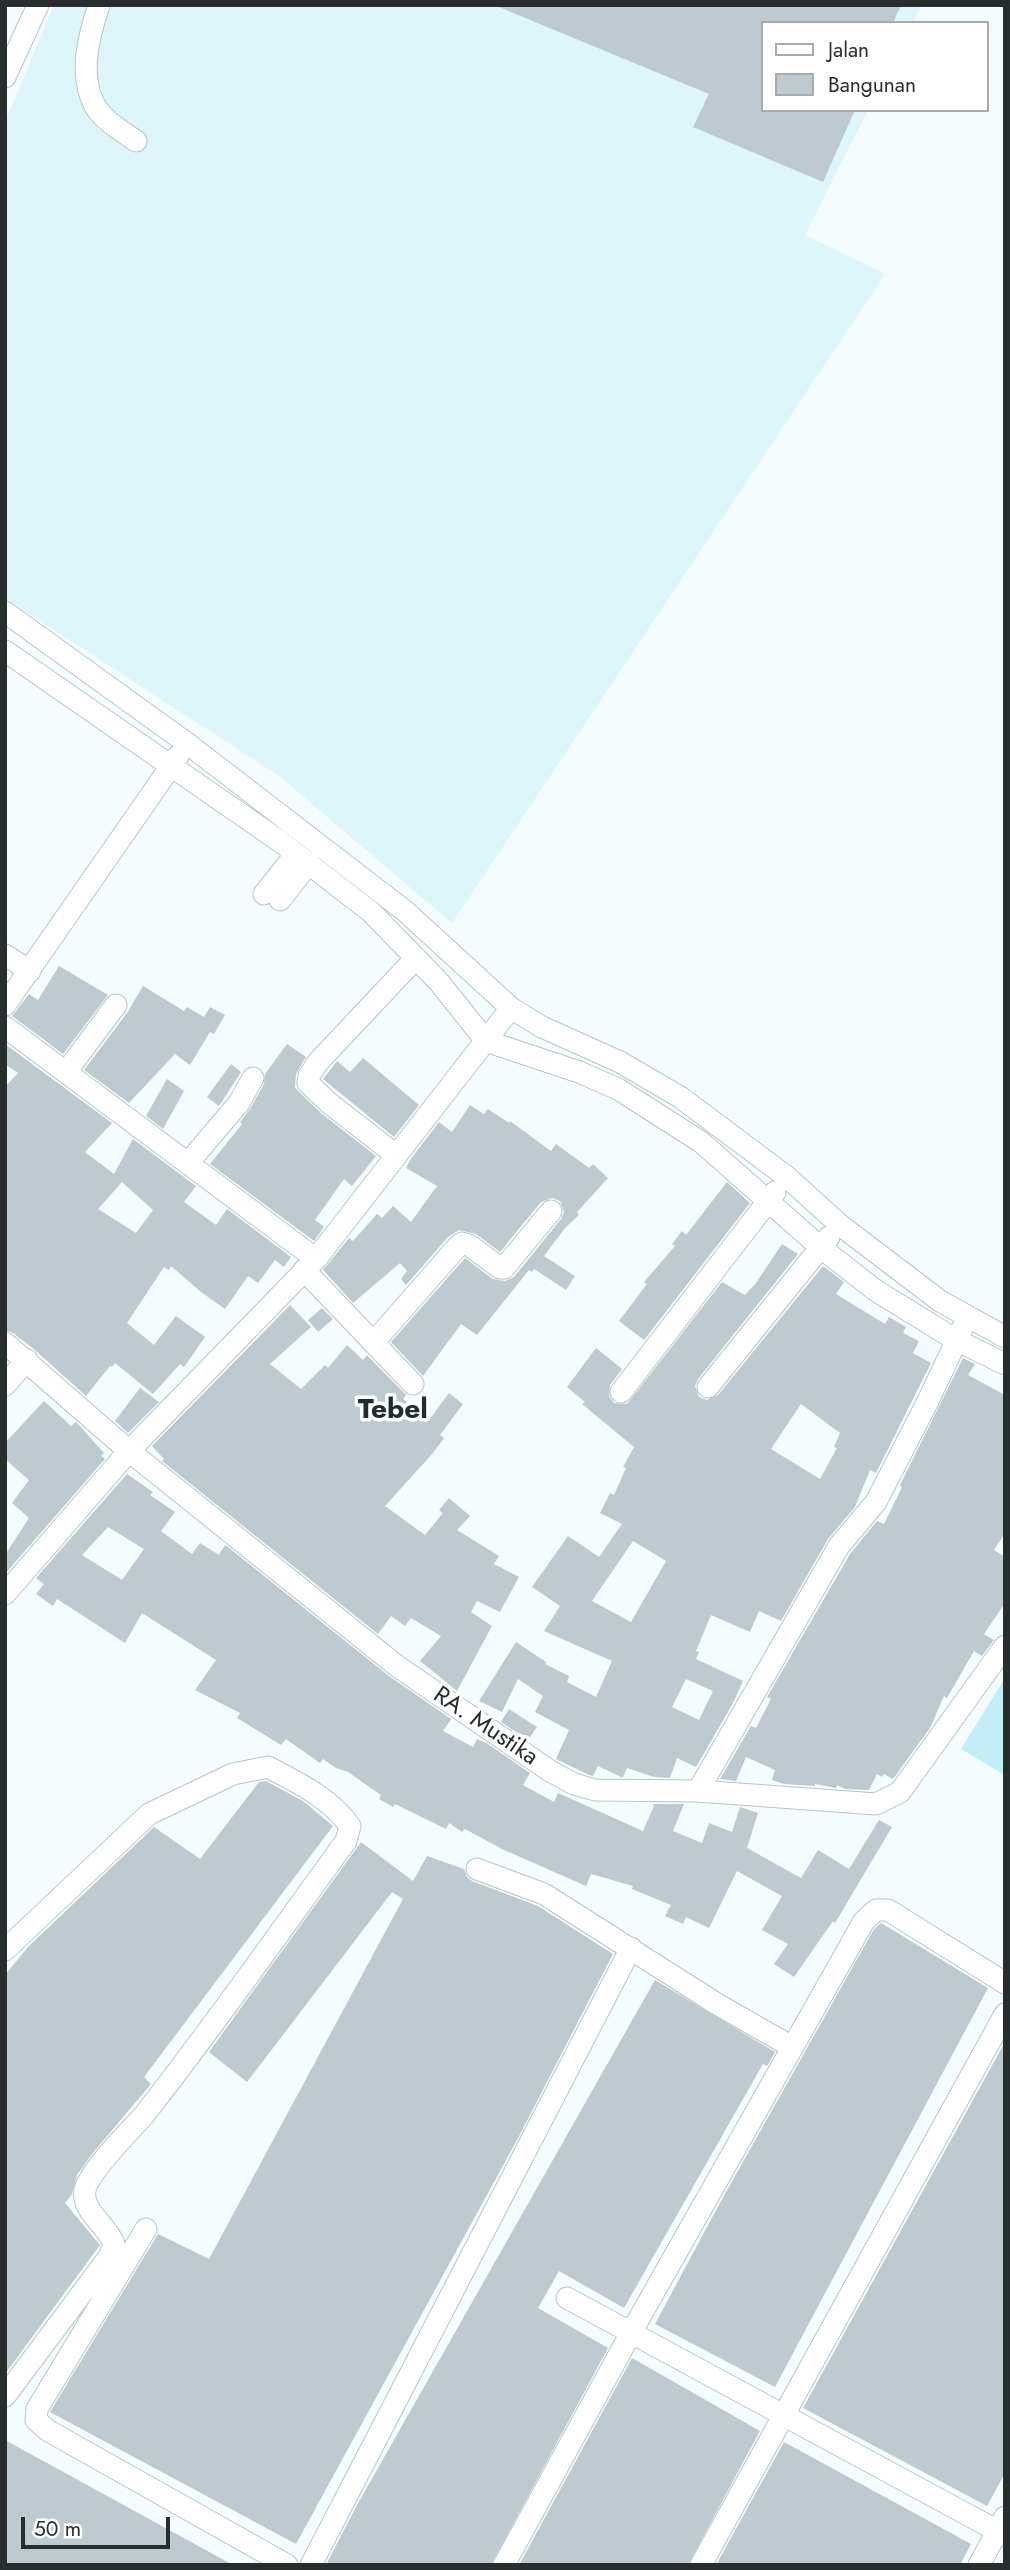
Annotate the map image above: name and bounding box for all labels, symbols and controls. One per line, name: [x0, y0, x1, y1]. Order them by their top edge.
legend: [762, 21, 989, 112]
text: Jalan: [828, 35, 869, 65]
text: Bangunan: [828, 70, 916, 100]
district label: Tebel: [358, 1394, 428, 1428]
street label: RA. Mustika: [427, 1681, 543, 1773]
scale bar: [24, 2504, 173, 2548]
text: 50 m: [34, 2514, 81, 2544]

